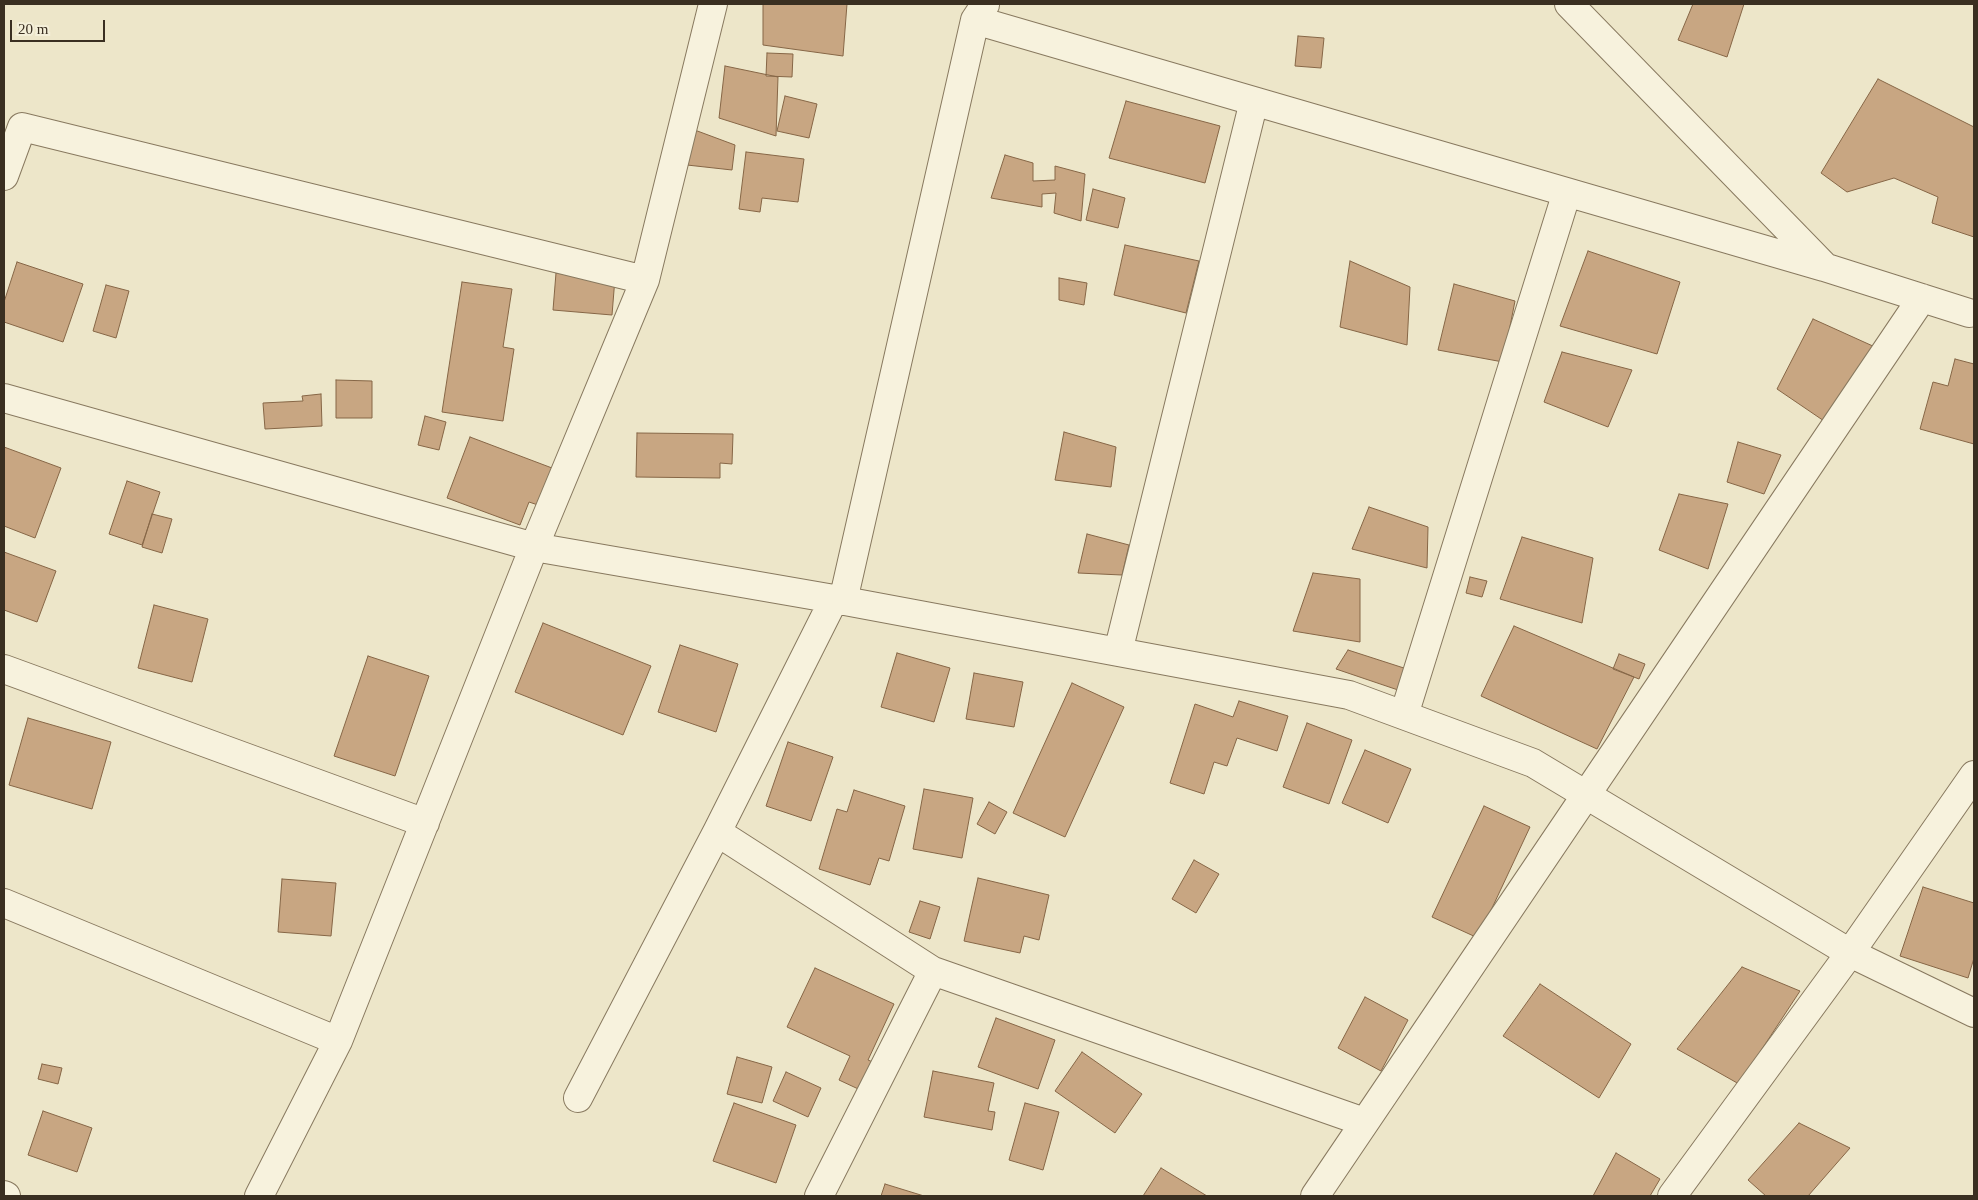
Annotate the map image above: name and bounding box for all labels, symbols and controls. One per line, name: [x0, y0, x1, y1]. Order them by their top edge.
scale bar: [12, 10, 108, 42]
text: 20 m: [18, 21, 48, 37]

